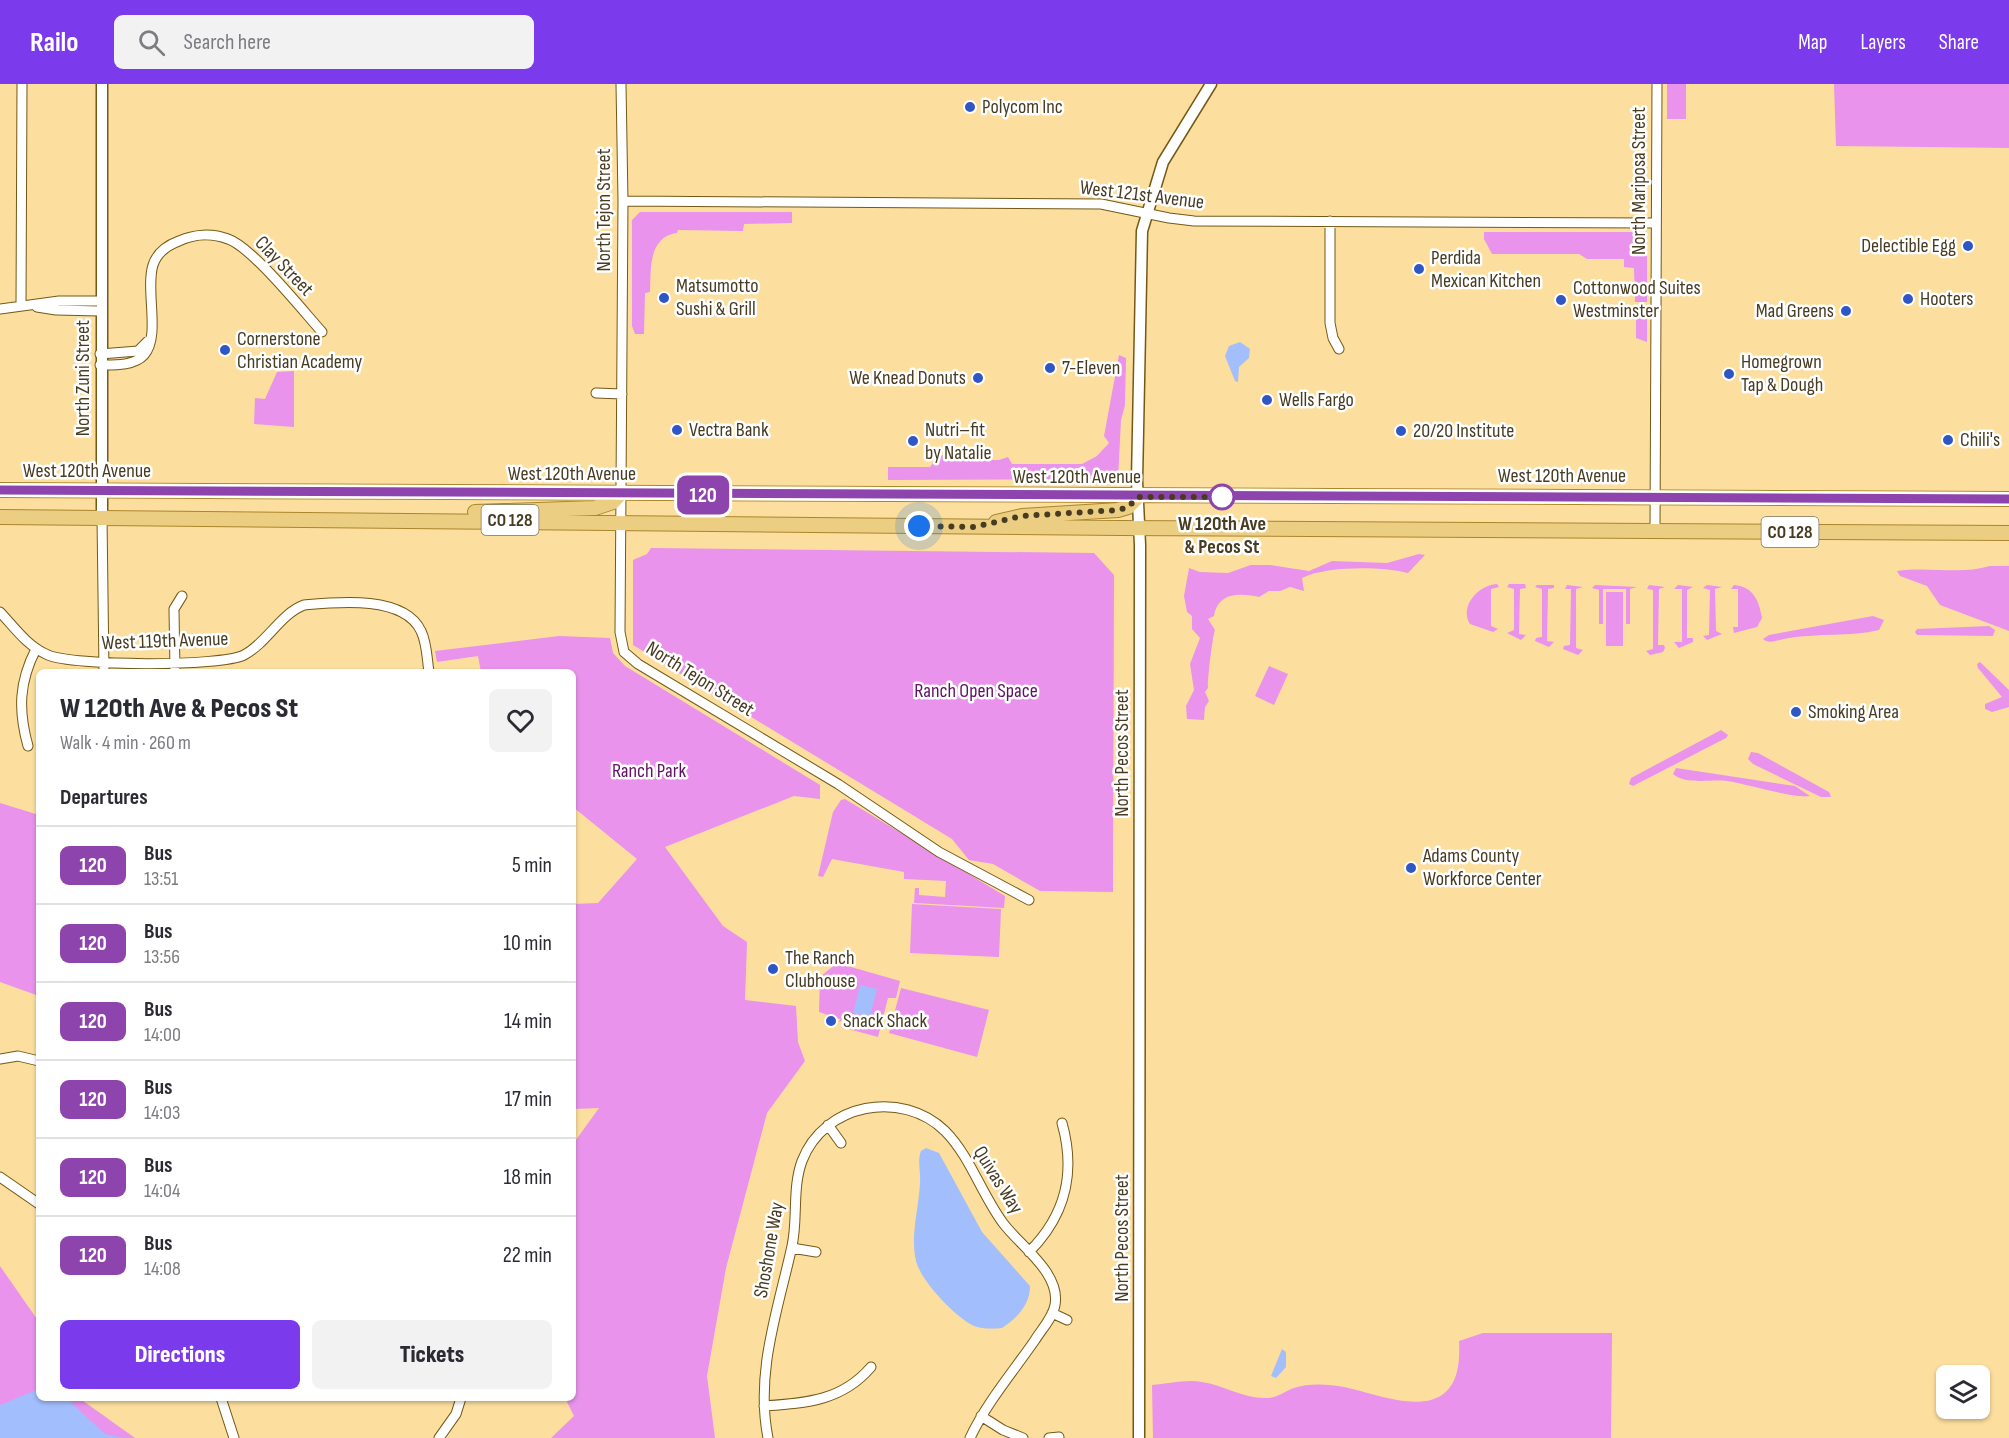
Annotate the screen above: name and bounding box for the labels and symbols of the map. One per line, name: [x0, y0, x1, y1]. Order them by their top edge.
place label: Polycom Inc: [982, 95, 1063, 119]
marker: Polycom Inc: [963, 100, 977, 114]
street label: North Mariposa Street: [1627, 107, 1651, 255]
street label: North Tejon Street: [592, 149, 616, 271]
street label: West 121st Avenue: [1078, 175, 1206, 215]
street label: Clay Street: [250, 231, 318, 301]
place label: Delectible Egg: [1861, 234, 1956, 258]
marker: Delectible Egg: [1961, 239, 1975, 253]
place label: Perdida Mexican Kitchen: [1431, 246, 1541, 293]
marker: Perdida Mexican Kitchen: [1412, 262, 1426, 276]
place label: Matsumotto Sushi & Grill: [676, 274, 759, 321]
place label: Cottonwood Suites Westminster: [1573, 276, 1701, 323]
place label: Hooters: [1920, 287, 1973, 311]
marker: Matsumotto Sushi & Grill: [657, 291, 671, 305]
marker: Hooters: [1901, 292, 1915, 306]
marker: Cottonwood Suites Westminster: [1554, 293, 1568, 307]
place label: Mad Greens: [1756, 299, 1834, 323]
marker: Mad Greens: [1839, 304, 1853, 318]
street label: North Zuni Street: [71, 320, 95, 436]
place label: Cornerstone Christian Academy: [237, 327, 363, 374]
marker: Cornerstone Christian Academy: [218, 343, 232, 357]
place label: Homegrown Tap & Dough: [1741, 350, 1823, 397]
place label: 7-Eleven: [1062, 356, 1120, 380]
marker: 7-Eleven: [1043, 361, 1057, 375]
place label: We Knead Donuts: [849, 366, 966, 390]
marker: Homegrown Tap & Dough: [1722, 367, 1736, 381]
marker: We Knead Donuts: [971, 371, 985, 385]
place label: Wells Fargo: [1279, 388, 1354, 412]
marker: Wells Fargo: [1260, 393, 1274, 407]
place label: Vectra Bank: [689, 418, 769, 442]
place label: Nutri–fit by Natalie: [925, 418, 992, 465]
place label: 20/20 Institute: [1413, 419, 1514, 443]
marker: Vectra Bank: [670, 423, 684, 437]
marker: 20/20 Institute: [1394, 424, 1408, 438]
place label: Chili's: [1960, 428, 2000, 452]
marker: Chili's: [1941, 433, 1955, 447]
marker: Nutri–fit by Natalie: [906, 434, 920, 448]
street label: West 120th Avenue: [23, 459, 151, 483]
street label: West 120th Avenue: [508, 462, 636, 486]
street label: West 120th Avenue: [1498, 464, 1626, 488]
street label: West 120th Avenue: [1013, 465, 1141, 489]
line badge: 120: [668, 476, 738, 514]
marker: W 120th Ave & Pecos St: [1209, 484, 1235, 510]
road number: CO 128: [482, 505, 538, 535]
your location: [904, 511, 934, 541]
place label: W 120th Ave & Pecos St: [1178, 512, 1266, 559]
road number: CO 128: [1762, 517, 1818, 547]
street label: West 119th Avenue: [101, 627, 229, 655]
street label: North Tejon Street: [641, 636, 759, 722]
park label: Ranch Open Space: [914, 679, 1038, 703]
street label: North Pecos Street: [1110, 689, 1134, 817]
place label: Smoking Area: [1808, 700, 1899, 724]
marker: Smoking Area: [1789, 705, 1803, 719]
park label: Ranch Park: [612, 759, 686, 783]
place label: Adams County Workforce Center: [1422, 844, 1542, 891]
marker: Adams County Workforce Center: [1404, 861, 1418, 875]
place label: The Ranch Clubhouse: [785, 946, 856, 993]
marker: The Ranch Clubhouse: [766, 962, 780, 976]
place label: Snack Shack: [843, 1009, 927, 1033]
marker: Snack Shack: [824, 1014, 838, 1028]
street label: Quivas Way: [968, 1142, 1028, 1218]
street label: North Pecos Street: [1110, 1174, 1134, 1302]
street label: Shoshone Way: [749, 1200, 789, 1300]

